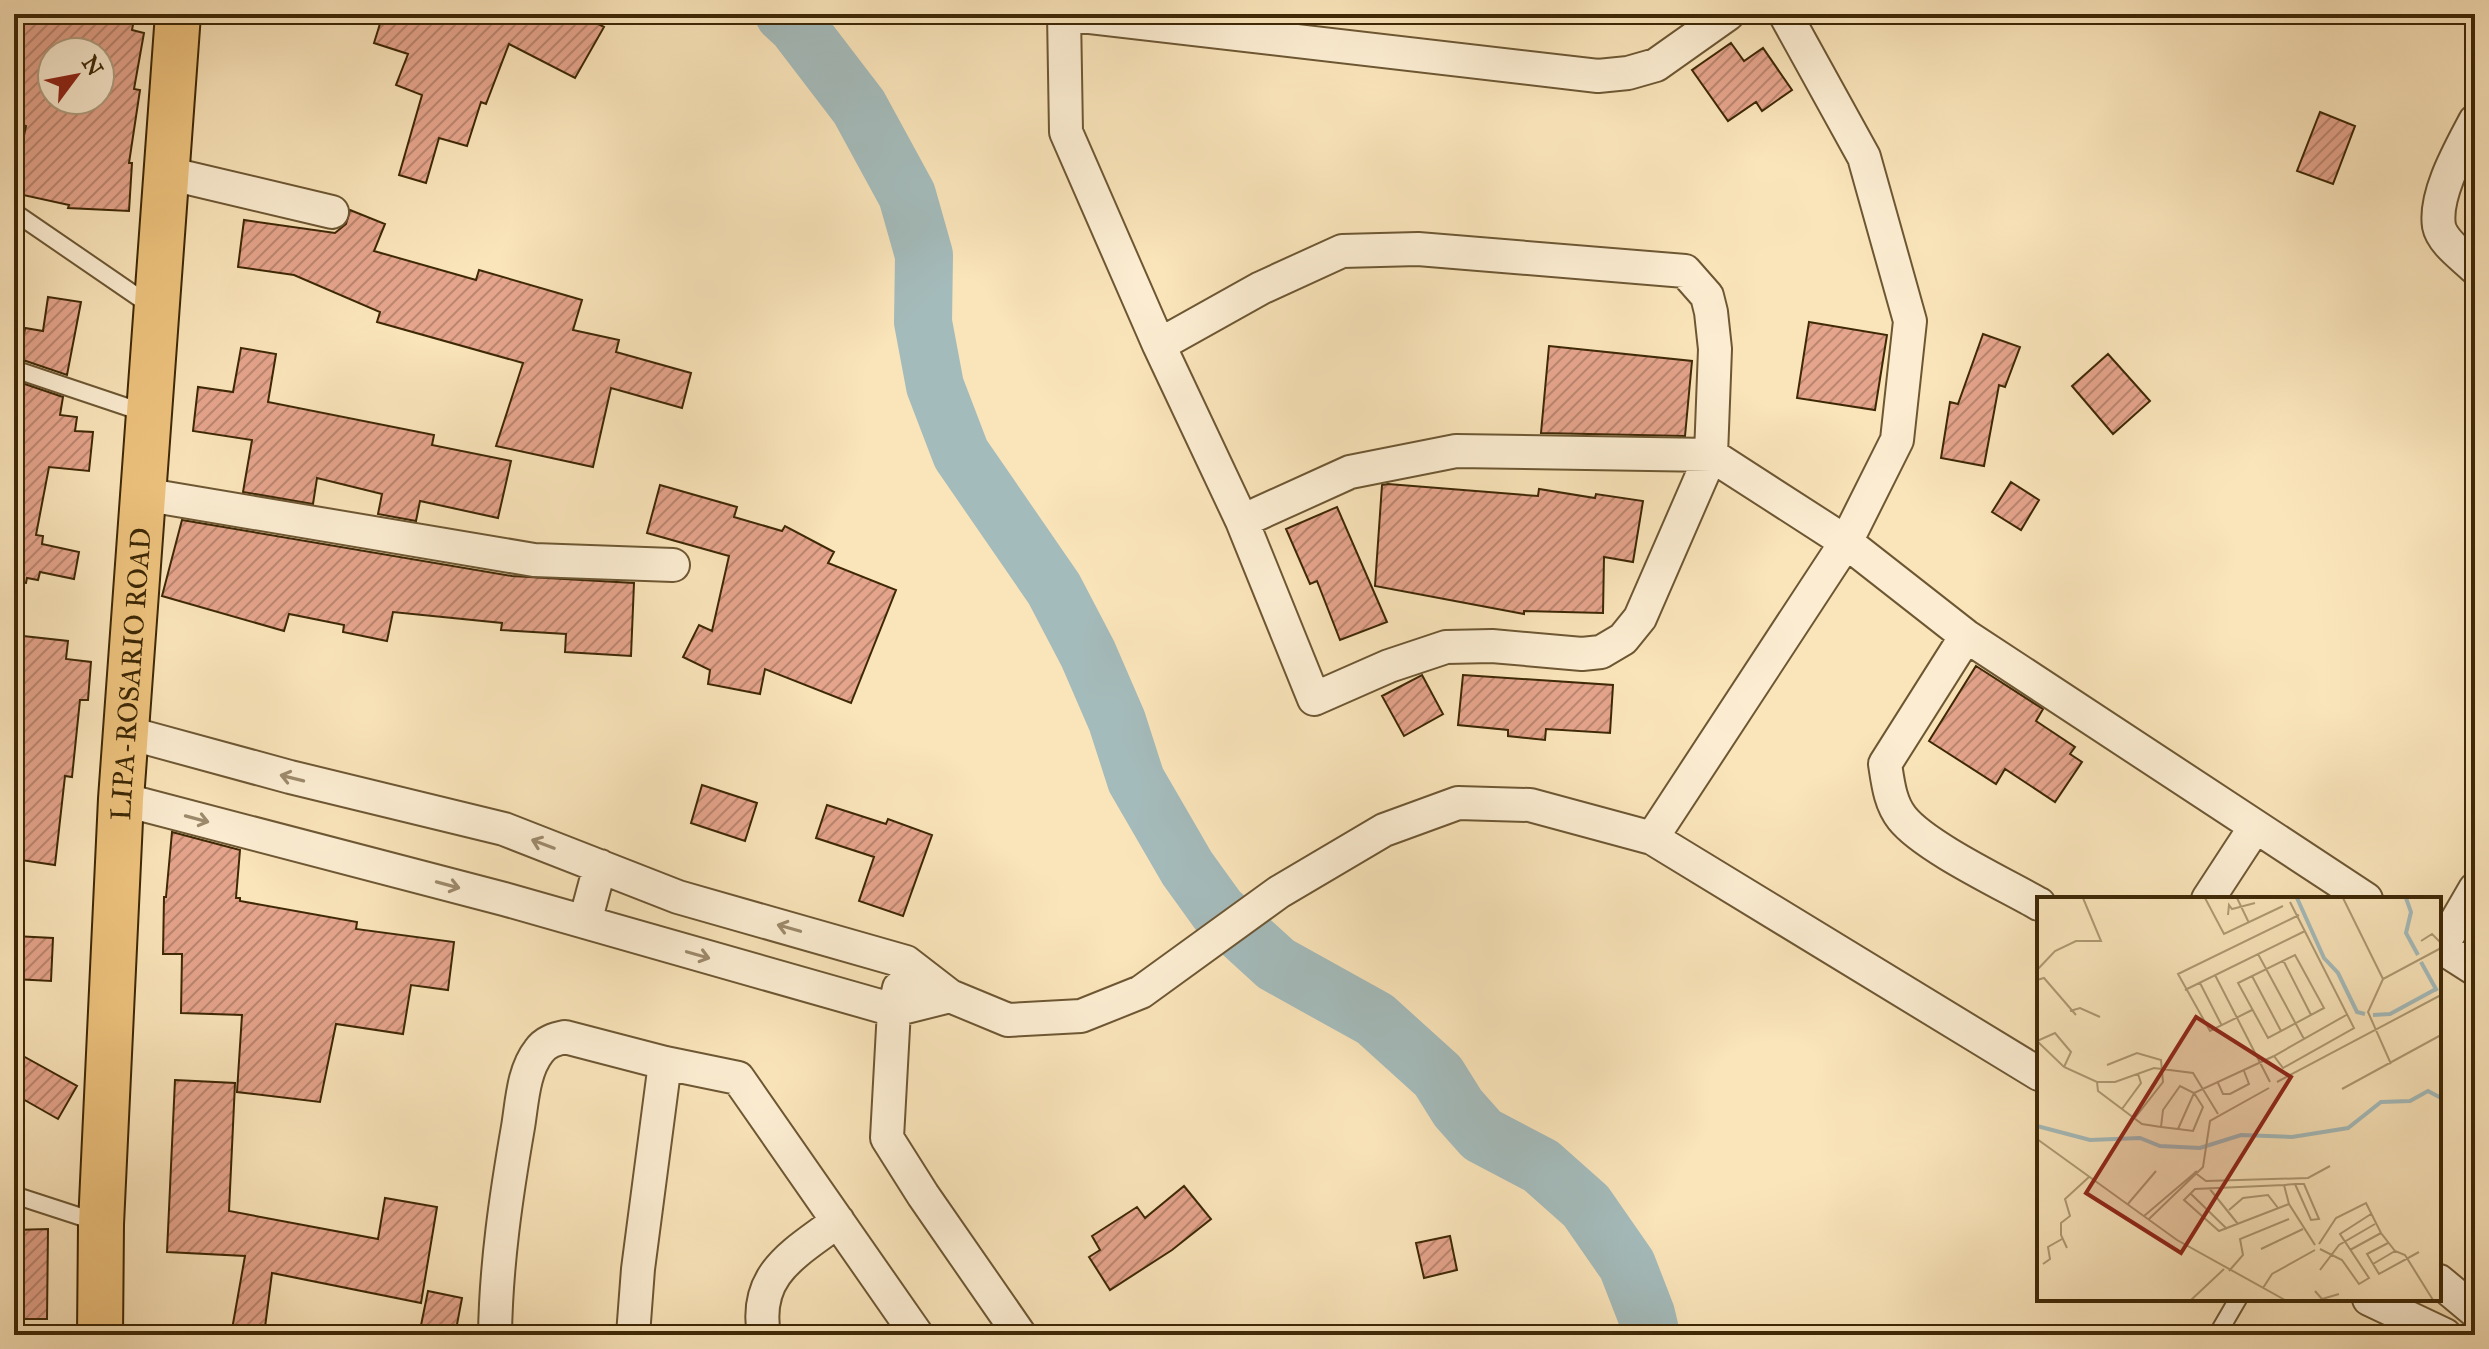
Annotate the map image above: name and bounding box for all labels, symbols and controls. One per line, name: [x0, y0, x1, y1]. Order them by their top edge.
north arrow: [36, 36, 116, 116]
text: N: [76, 51, 109, 81]
street label: LIPA-ROSARIO ROAD: [103, 526, 159, 821]
one-way arrow: [280, 769, 306, 784]
one-way arrow: [183, 812, 209, 827]
one-way arrow: [531, 836, 556, 850]
one-way arrow: [435, 878, 461, 893]
inset map: [2037, 897, 2441, 1301]
one-way arrow: [776, 920, 802, 935]
one-way arrow: [685, 948, 711, 963]

